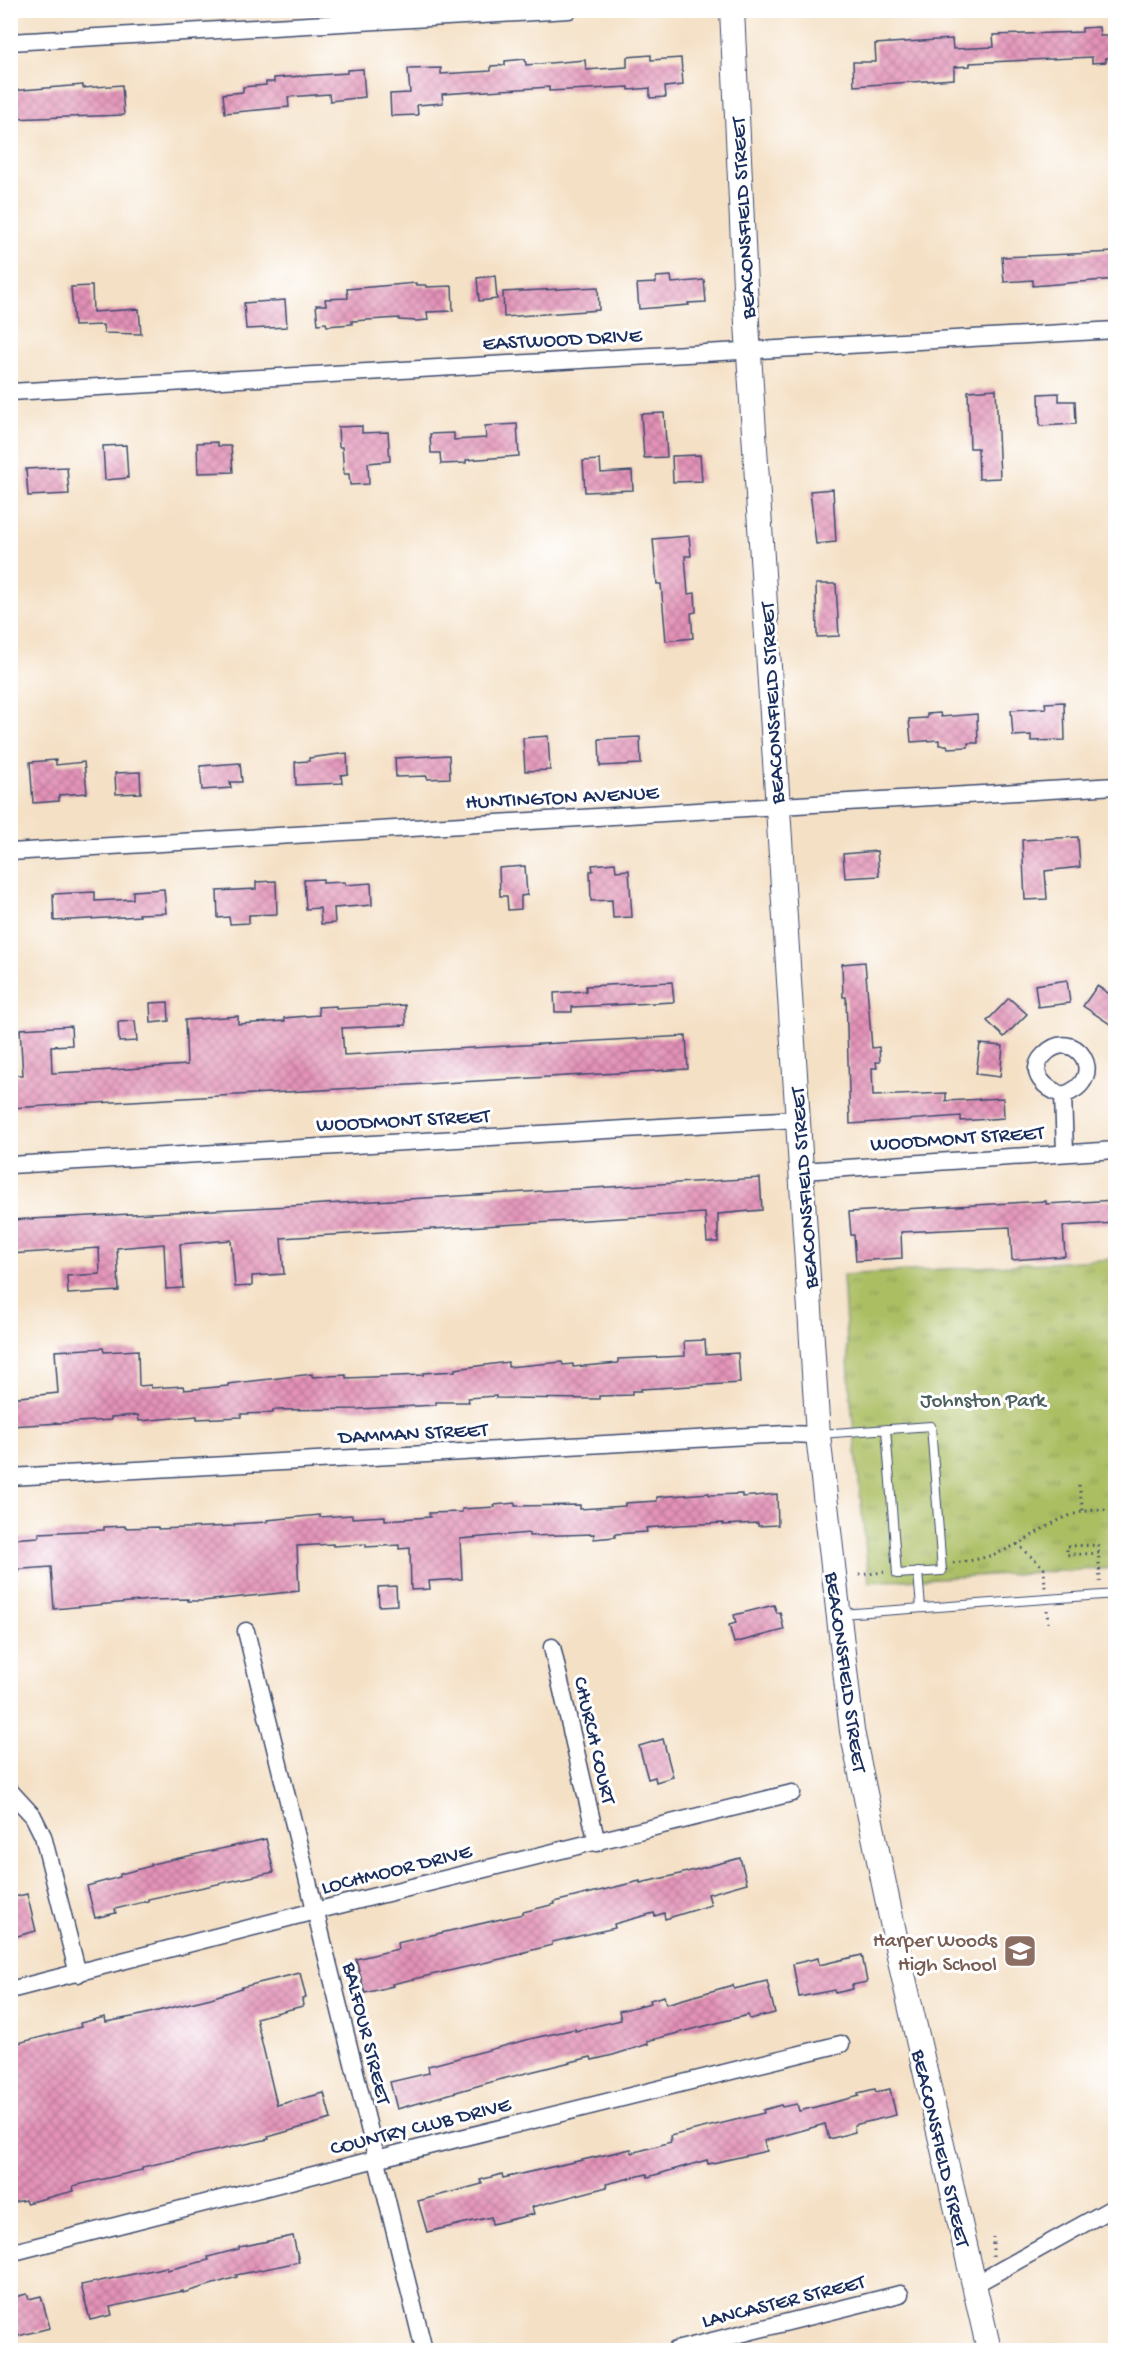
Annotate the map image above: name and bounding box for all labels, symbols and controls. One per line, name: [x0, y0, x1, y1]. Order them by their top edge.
street label: BEACONSFIELD STREET: [728, 115, 763, 320]
street label: EASTWOOD DRIVE: [482, 325, 643, 358]
street label: BEACONSFIELD STREET: [757, 600, 792, 805]
street label: HUNTINGTON AVENUE: [465, 782, 660, 817]
street label: BEACONSFIELD STREET: [787, 1085, 826, 1290]
street label: WOODMONT STREET: [316, 1105, 492, 1140]
street label: WOODMONT STREET: [870, 1122, 1046, 1159]
park label: Johnston Park: [920, 1390, 1048, 1415]
street label: DAMMAN STREET: [336, 1419, 489, 1452]
street label: BEACONSFIELD STREET: [817, 1570, 870, 1775]
street label: CHURCH COURT: [566, 1675, 620, 1808]
street label: LOCHMOOR DRIVE: [319, 1840, 475, 1902]
place label: Harper Woods High School: [873, 1930, 998, 1979]
school or university icon: Harper Woods High School: [1002, 1933, 1038, 1969]
street label: BALFOUR STREET: [335, 1959, 395, 2108]
street label: BEACONSFIELD STREET: [903, 2047, 974, 2251]
street label: COUNTRY CLUB DRIVE: [328, 2094, 515, 2163]
street label: LANCASTER STREET: [700, 2271, 869, 2336]

